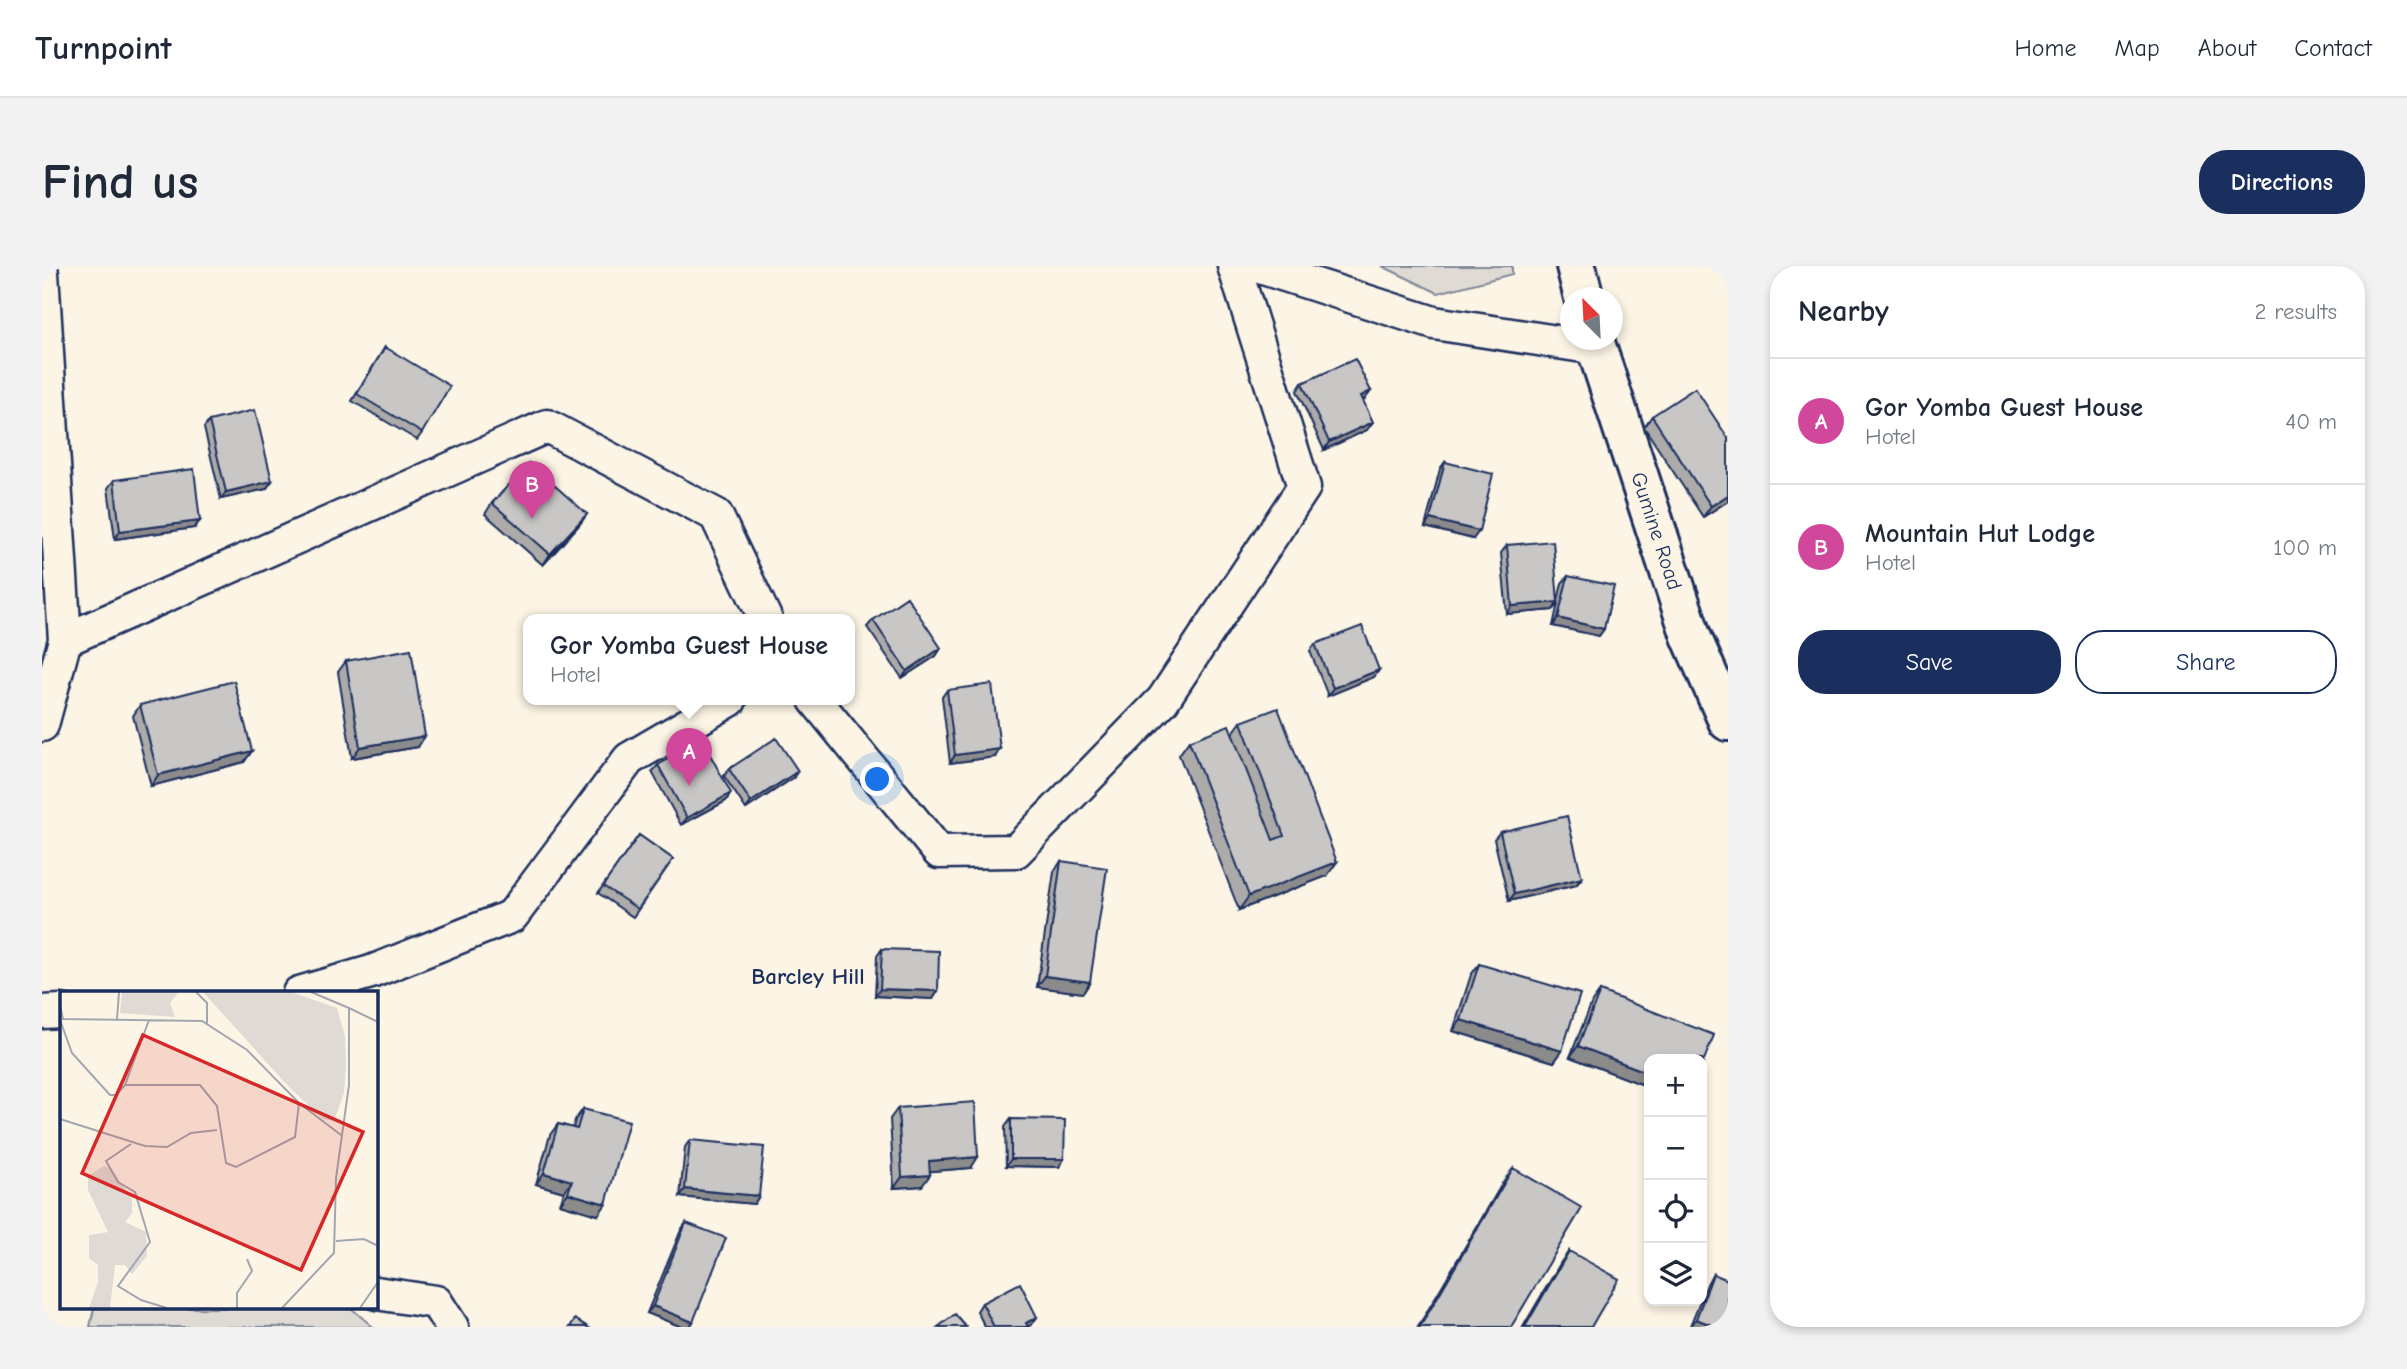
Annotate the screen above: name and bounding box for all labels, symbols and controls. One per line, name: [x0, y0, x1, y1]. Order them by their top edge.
text: Turnpoint: [35, 29, 172, 67]
text: Home: [2015, 34, 2076, 62]
text: Map: [2114, 34, 2160, 62]
text: About: [2198, 34, 2256, 62]
text: Contact: [2294, 34, 2372, 62]
button: Directions: [2199, 150, 2365, 214]
text: Find us: [42, 154, 198, 210]
north arrow: [1560, 287, 1623, 350]
text: Nearby: [1798, 294, 1889, 329]
text: 2 results: [2255, 298, 2337, 325]
text: Gor Yomba Guest House: [1865, 393, 2143, 423]
text: A: [1815, 408, 1827, 435]
text: 40 m: [2285, 408, 2337, 435]
text: Hotel: [1865, 423, 1916, 450]
pin: B: [509, 461, 555, 519]
street label: Gumine Road: [1626, 469, 1687, 593]
text: Mountain Hut Lodge: [1865, 519, 2095, 549]
text: B: [1814, 534, 1828, 561]
text: 100 m: [2273, 534, 2337, 561]
text: Hotel: [1865, 549, 1916, 576]
popup: [523, 614, 855, 705]
button: Save: [1798, 630, 2061, 694]
button: Share: [2075, 630, 2337, 694]
text: Gor Yomba Guest House: [550, 631, 828, 661]
text: Hotel: [550, 661, 601, 688]
pin: A: [666, 728, 712, 786]
your location: [860, 762, 894, 796]
district label: Barcley Hill: [751, 963, 865, 990]
inset map: [60, 991, 378, 1310]
map controls: [1644, 1054, 1707, 1306]
button: +: [1644, 1054, 1707, 1117]
button: −: [1644, 1117, 1707, 1180]
button: locate: [1644, 1180, 1707, 1243]
button: layers: [1644, 1243, 1707, 1306]

